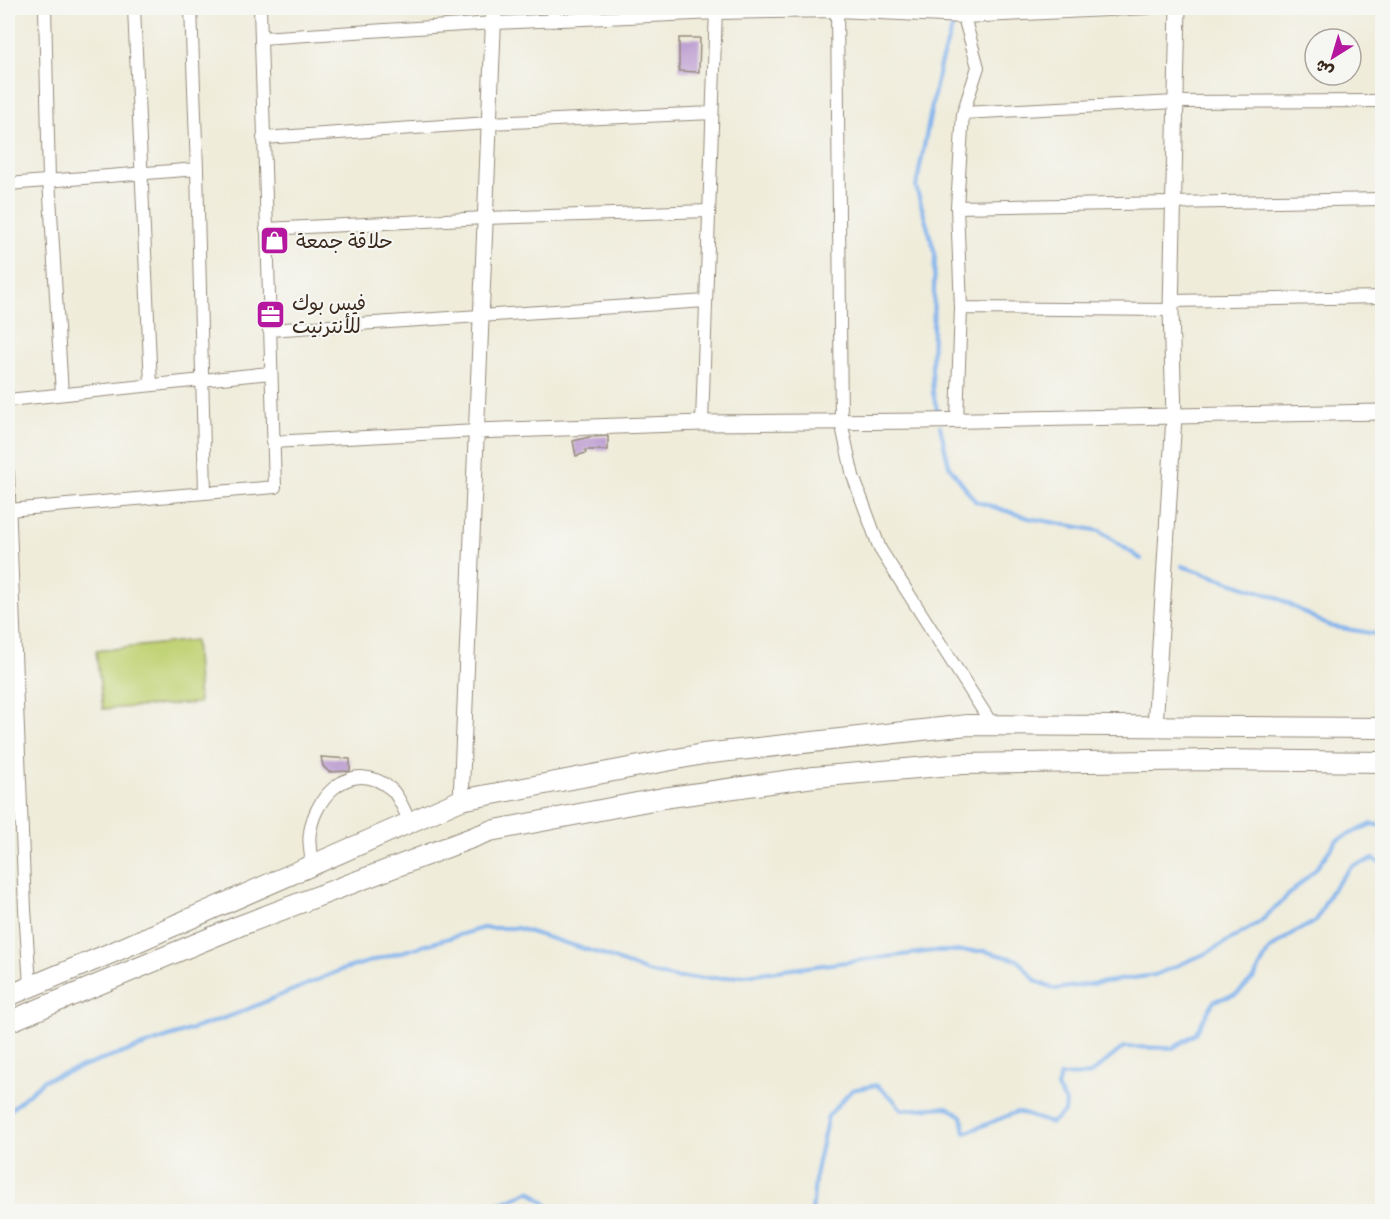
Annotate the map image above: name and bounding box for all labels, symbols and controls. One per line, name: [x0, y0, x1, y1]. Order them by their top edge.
north arrow: [1303, 27, 1363, 87]
text: ش: [1310, 55, 1338, 83]
shop icon: حلاقة جمعة: [259, 224, 291, 256]
place label: حلاقة جمعة: [296, 227, 393, 254]
place label: فيس بوك للأنترنيت: [292, 289, 366, 339]
office icon: فيس بوك للأنترنيت: [255, 298, 287, 330]

